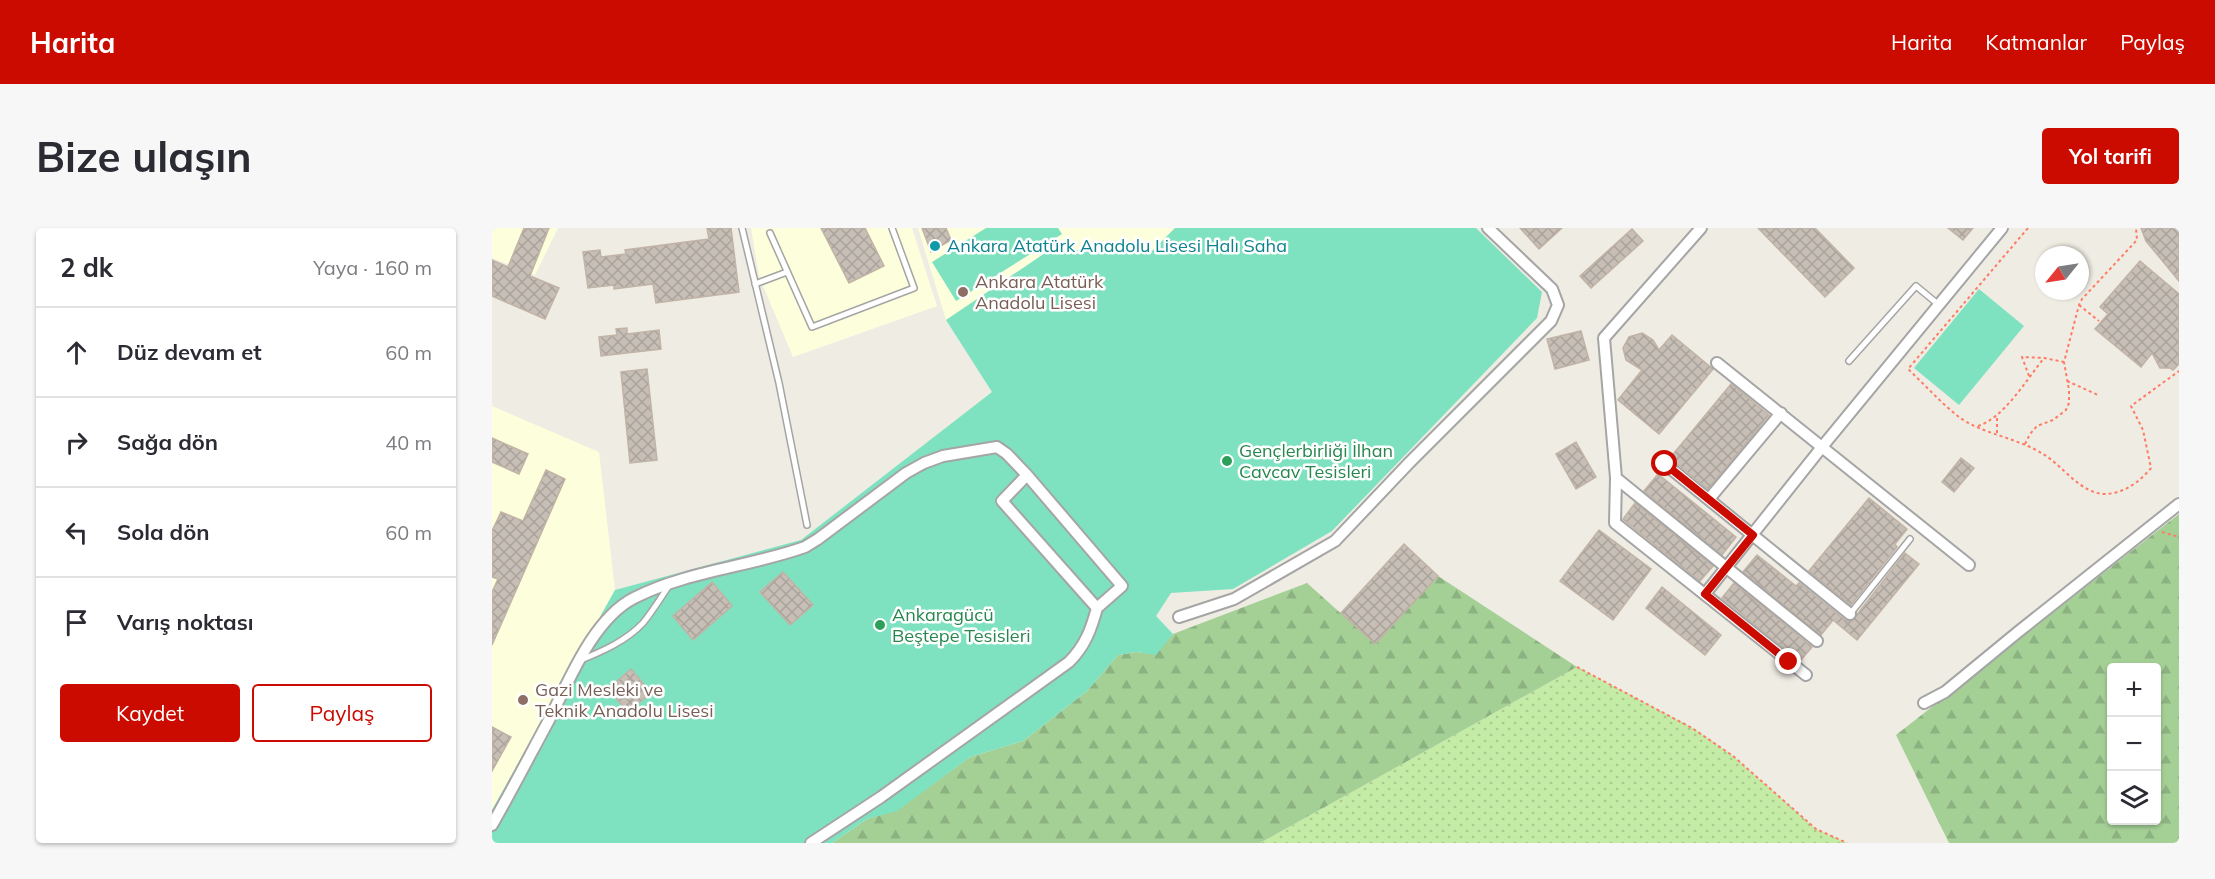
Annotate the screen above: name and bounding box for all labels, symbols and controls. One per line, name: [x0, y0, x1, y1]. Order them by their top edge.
text: Harita: [30, 25, 115, 60]
text: Harita: [1891, 29, 1952, 55]
text: Katmanlar: [1985, 29, 2087, 55]
text: Paylaş: [2120, 29, 2185, 55]
button: Yol tarifi: [2042, 128, 2179, 184]
text: Bize ulaşın: [36, 130, 252, 183]
place label: Ankara Atatürk Anadolu Lisesi Halı Saha: [947, 234, 1287, 257]
marker: Ankara Atatürk Anadolu Lisesi Halı Saha: [928, 239, 942, 253]
north arrow: [2035, 246, 2089, 300]
text: 2 dk: [60, 251, 113, 284]
text: Yaya · 160 m: [313, 255, 432, 280]
place label: Ankara Atatürk Anadolu Lisesi: [975, 270, 1104, 314]
marker: Ankara Atatürk Anadolu Lisesi: [956, 285, 970, 299]
icon: ahead: [60, 336, 93, 369]
text: Düz devam et: [117, 338, 262, 366]
text: 60 m: [385, 340, 432, 365]
icon: right: [60, 426, 93, 459]
text: Sağa dön: [117, 428, 218, 456]
text: 40 m: [385, 430, 432, 455]
place label: Gençlerbirliği İlhan Cavcav Tesisleri: [1239, 439, 1393, 483]
route start: [1651, 450, 1677, 476]
marker: Gençlerbirliği İlhan Cavcav Tesisleri: [1220, 454, 1234, 468]
icon: left: [60, 516, 93, 549]
text: Sola dön: [117, 518, 210, 546]
text: 60 m: [385, 520, 432, 545]
place label: Ankaragücü Beştepe Tesisleri: [892, 603, 1030, 647]
icon: arrive: [60, 606, 93, 639]
text: Varış noktası: [117, 608, 253, 636]
marker: Ankaragücü Beştepe Tesisleri: [873, 618, 887, 632]
route end: [1775, 648, 1801, 674]
map controls: [2107, 663, 2161, 825]
button: +: [2107, 663, 2161, 717]
place label: Gazi Mesleki ve Teknik Anadolu Lisesi: [535, 678, 714, 722]
button: Kaydet: [60, 684, 240, 742]
button: Paylaş: [252, 684, 432, 742]
marker: Gazi Mesleki ve Teknik Anadolu Lisesi: [516, 693, 530, 707]
button: −: [2107, 717, 2161, 771]
button: layers: [2107, 771, 2161, 825]

